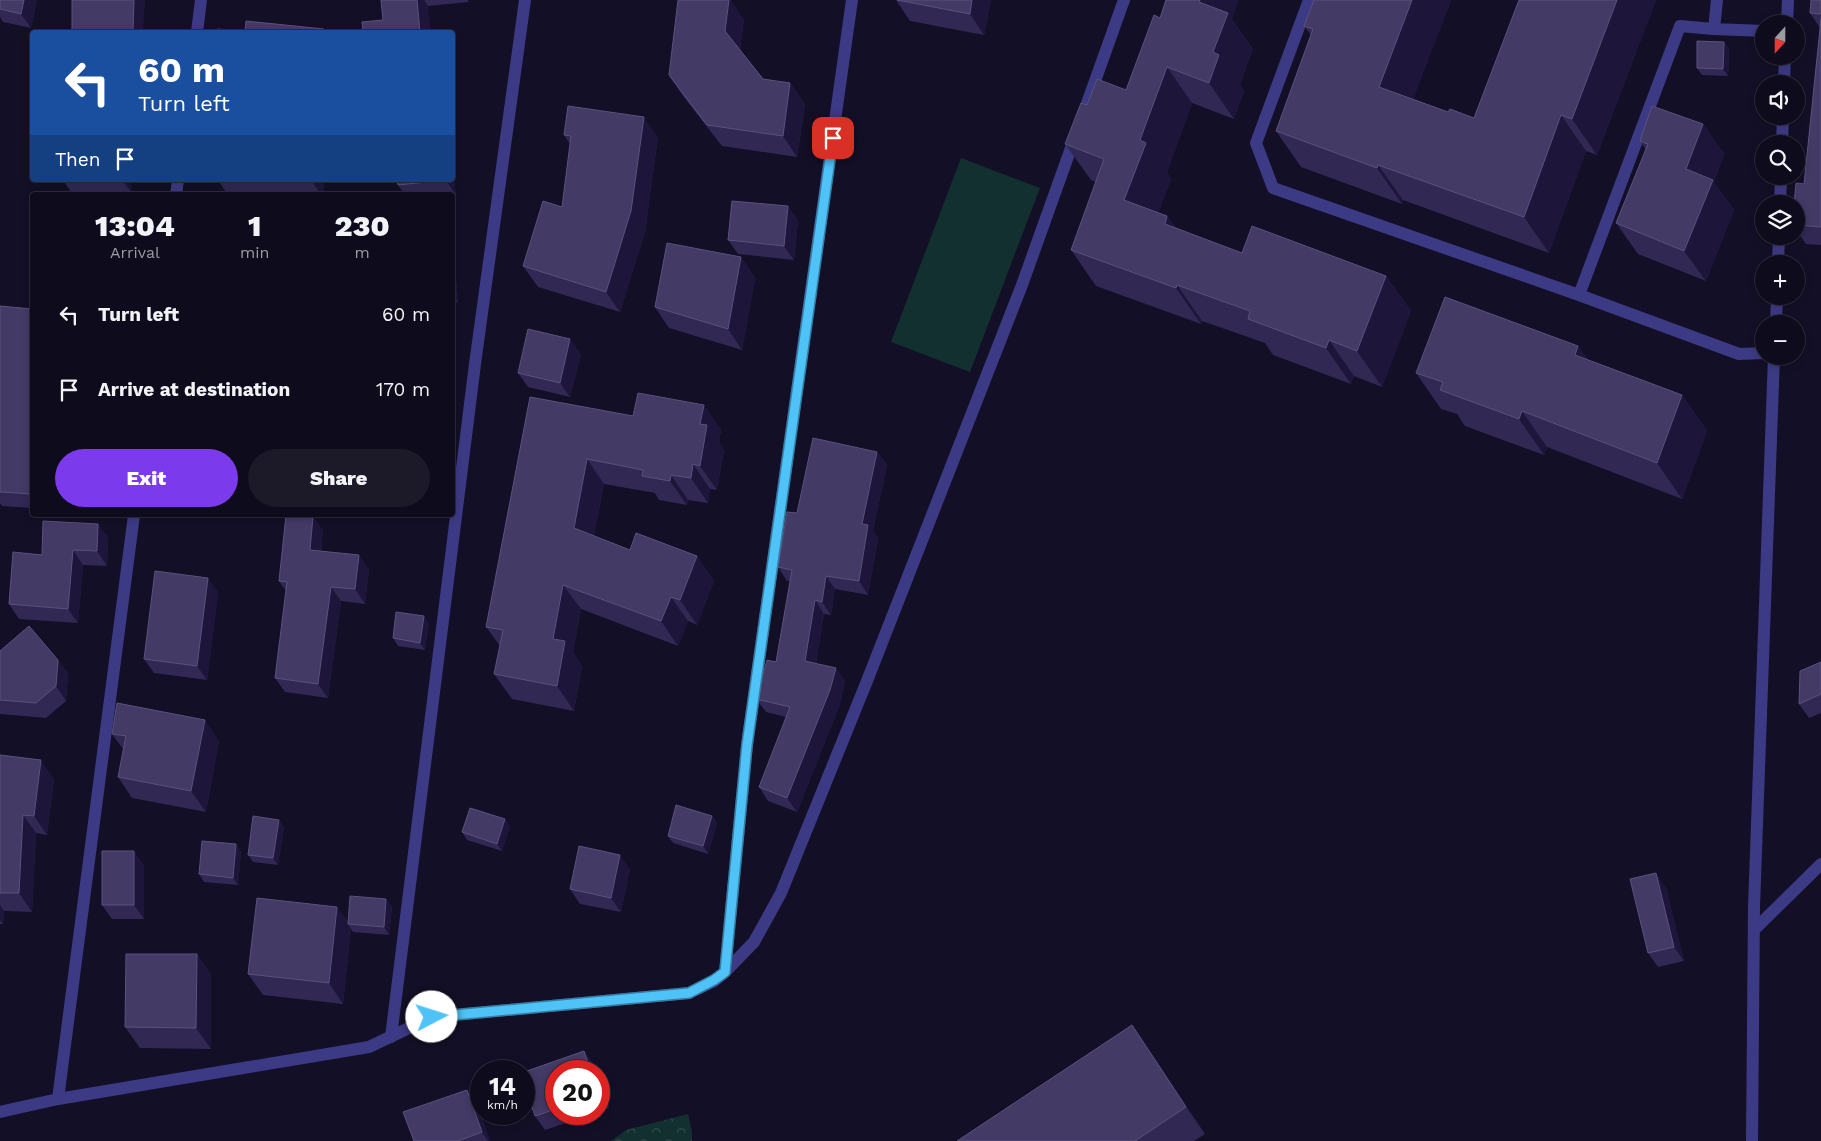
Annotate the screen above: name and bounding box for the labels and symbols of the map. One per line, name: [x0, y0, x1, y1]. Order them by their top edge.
north arrow: [1755, 15, 1805, 65]
pin: [812, 117, 854, 159]
position arrow: [405, 990, 457, 1042]
speed limit sign: 20: [545, 1060, 610, 1125]

